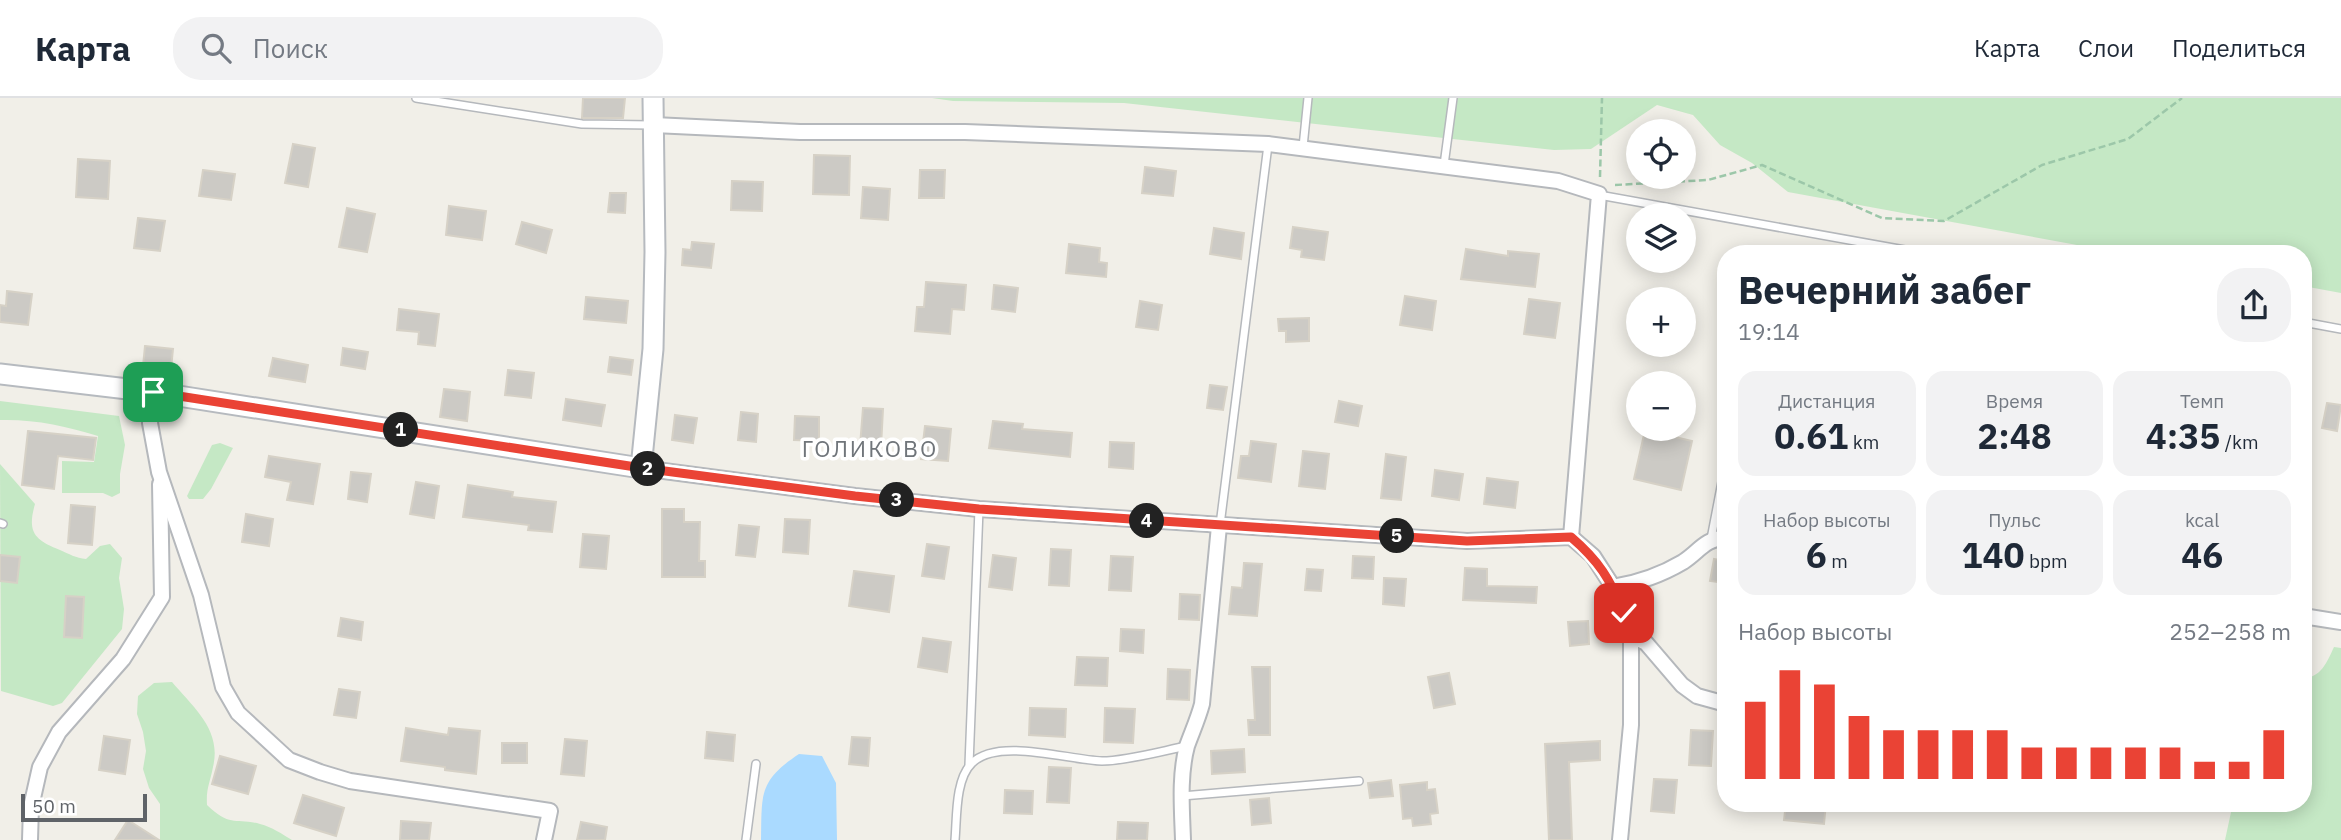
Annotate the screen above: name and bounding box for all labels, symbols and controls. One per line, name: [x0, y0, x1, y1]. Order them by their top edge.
search box: [173, 17, 663, 80]
text: Карта: [35, 27, 131, 70]
icon: search: [197, 29, 235, 67]
text: Поиск: [253, 31, 328, 65]
text: Карта: [1974, 32, 2040, 64]
text: Слои: [2078, 32, 2134, 64]
text: Поделиться: [2172, 32, 2306, 64]
map controls: [1626, 119, 1696, 441]
button: locate: [1626, 119, 1696, 189]
button: layers: [1626, 203, 1696, 273]
text: Вечерний забег: [1738, 265, 2031, 314]
button: share: [2217, 268, 2291, 342]
button: +: [1626, 287, 1696, 357]
text: 19:14: [1738, 316, 1800, 346]
pin: [123, 362, 183, 422]
button: −: [1626, 371, 1696, 441]
icon: arrive: [134, 373, 172, 411]
text: Дистанция: [1778, 389, 1876, 413]
text: Время: [1986, 389, 2043, 413]
text: Темп: [2180, 389, 2224, 413]
pin: 1: [384, 412, 418, 448]
text: 0.61: [1774, 413, 1848, 459]
text: 2:48: [1977, 413, 2052, 459]
text: 4:35: [2146, 413, 2220, 459]
text: 1: [395, 417, 406, 441]
text: km: [1848, 430, 1879, 454]
text: /km: [2220, 430, 2259, 454]
district label: ГОЛИКОВО: [802, 433, 938, 463]
pin: 2: [630, 452, 666, 486]
text: 2: [642, 456, 653, 480]
pin: 3: [880, 482, 914, 518]
text: 3: [891, 487, 902, 511]
pin: 4: [1130, 504, 1164, 538]
text: 4: [1141, 508, 1152, 532]
text: Набор высоты: [1763, 508, 1891, 532]
text: Пульс: [1988, 508, 2041, 532]
text: kcal: [2185, 508, 2219, 532]
pin: 5: [1380, 518, 1414, 554]
text: 5: [1391, 523, 1402, 547]
text: 6: [1806, 532, 1827, 578]
text: 140: [1961, 532, 2024, 578]
text: 46: [2181, 532, 2223, 578]
text: m: [1827, 549, 1848, 573]
text: bpm: [2024, 549, 2068, 573]
pin: [1594, 583, 1654, 643]
icon: check: [1605, 594, 1643, 632]
text: Набор высоты: [1738, 616, 1892, 646]
text: 252–258 m: [2169, 616, 2291, 646]
scale bar: [21, 791, 147, 823]
text: 50 m: [32, 794, 76, 818]

